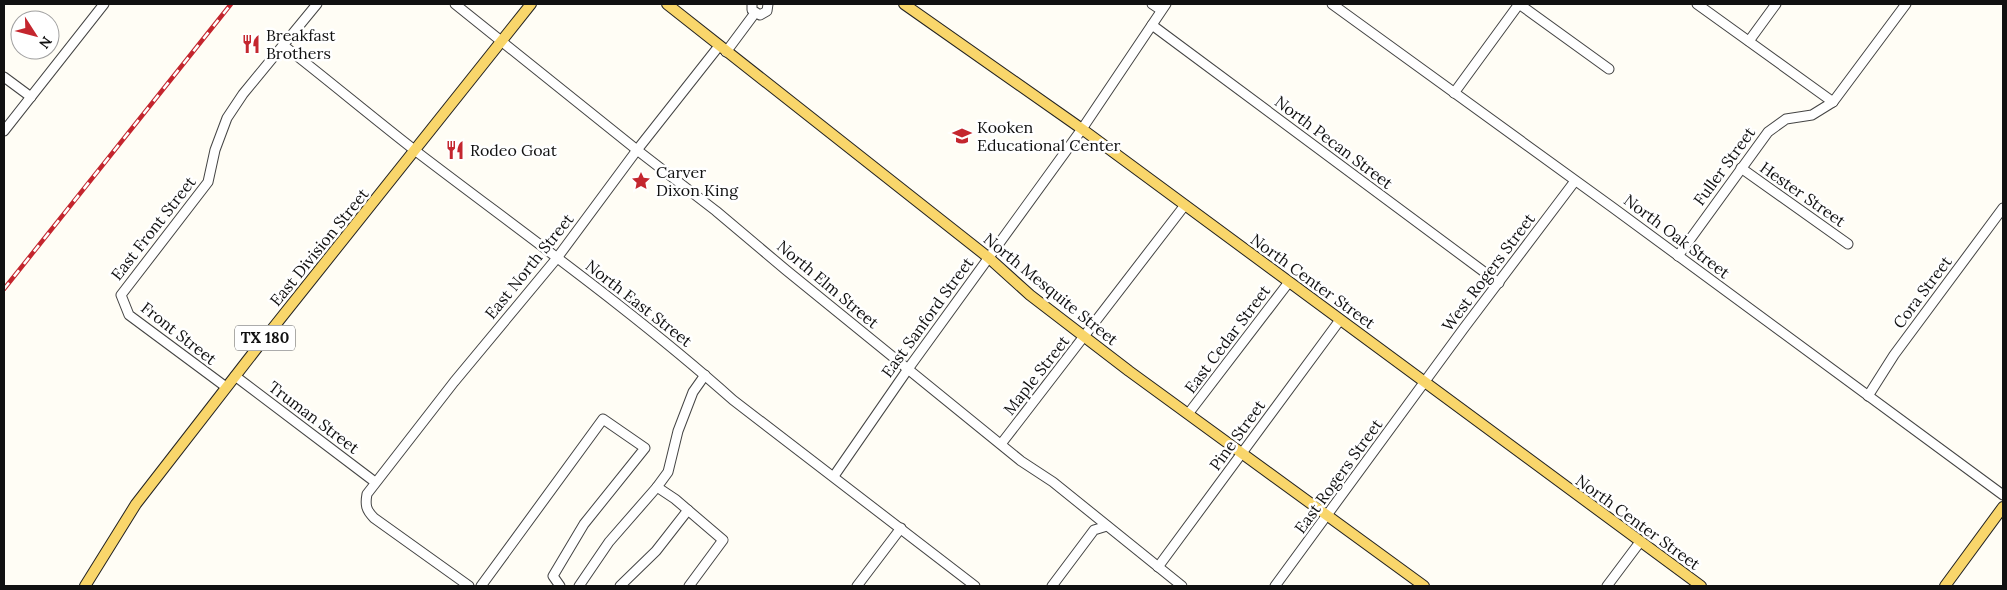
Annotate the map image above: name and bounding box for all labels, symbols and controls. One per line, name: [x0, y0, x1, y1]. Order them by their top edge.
north arrow: [10, 10, 60, 60]
place label: Breakfast Brothers: [266, 25, 336, 63]
text: N: [35, 33, 56, 52]
restaurant icon: Breakfast Brothers: [240, 33, 262, 55]
street label: North Pecan Street: [1271, 91, 1398, 193]
place label: Kooken Educational Center: [977, 117, 1121, 155]
street label: Fuller Street: [1689, 122, 1760, 209]
school or university icon: Kooken Educational Center: [951, 125, 973, 147]
restaurant icon: Rodeo Goat: [444, 139, 466, 161]
place label: Rodeo Goat: [470, 140, 558, 160]
street label: Hester Street: [1756, 157, 1850, 231]
place label: Carver Dixon King: [656, 162, 739, 200]
place icon: Carver Dixon King: [630, 170, 652, 192]
street label: East Front Street: [106, 172, 200, 284]
street label: East Division Street: [265, 184, 373, 310]
street label: North Oak Street: [1620, 190, 1735, 283]
street label: West Rogers Street: [1437, 208, 1539, 335]
street label: East North Street: [480, 209, 578, 323]
street label: North Mesquite Street: [980, 229, 1123, 350]
street label: North Center Street: [1247, 229, 1380, 333]
street label: North Elm Street: [773, 236, 884, 333]
street label: Cora Street: [1888, 251, 1956, 332]
street label: East Sanford Street: [877, 252, 978, 381]
street label: North East Street: [582, 255, 697, 351]
street label: East Cedar Street: [1180, 280, 1275, 397]
street label: Front Street: [137, 297, 221, 369]
road number: TX 180: [235, 326, 295, 350]
street label: Maple Street: [999, 331, 1074, 419]
street label: Truman Street: [265, 376, 364, 458]
street label: Pine Street: [1205, 395, 1270, 474]
street label: East Rogers Street: [1290, 414, 1387, 537]
street label: North Center Street: [1572, 470, 1705, 574]

